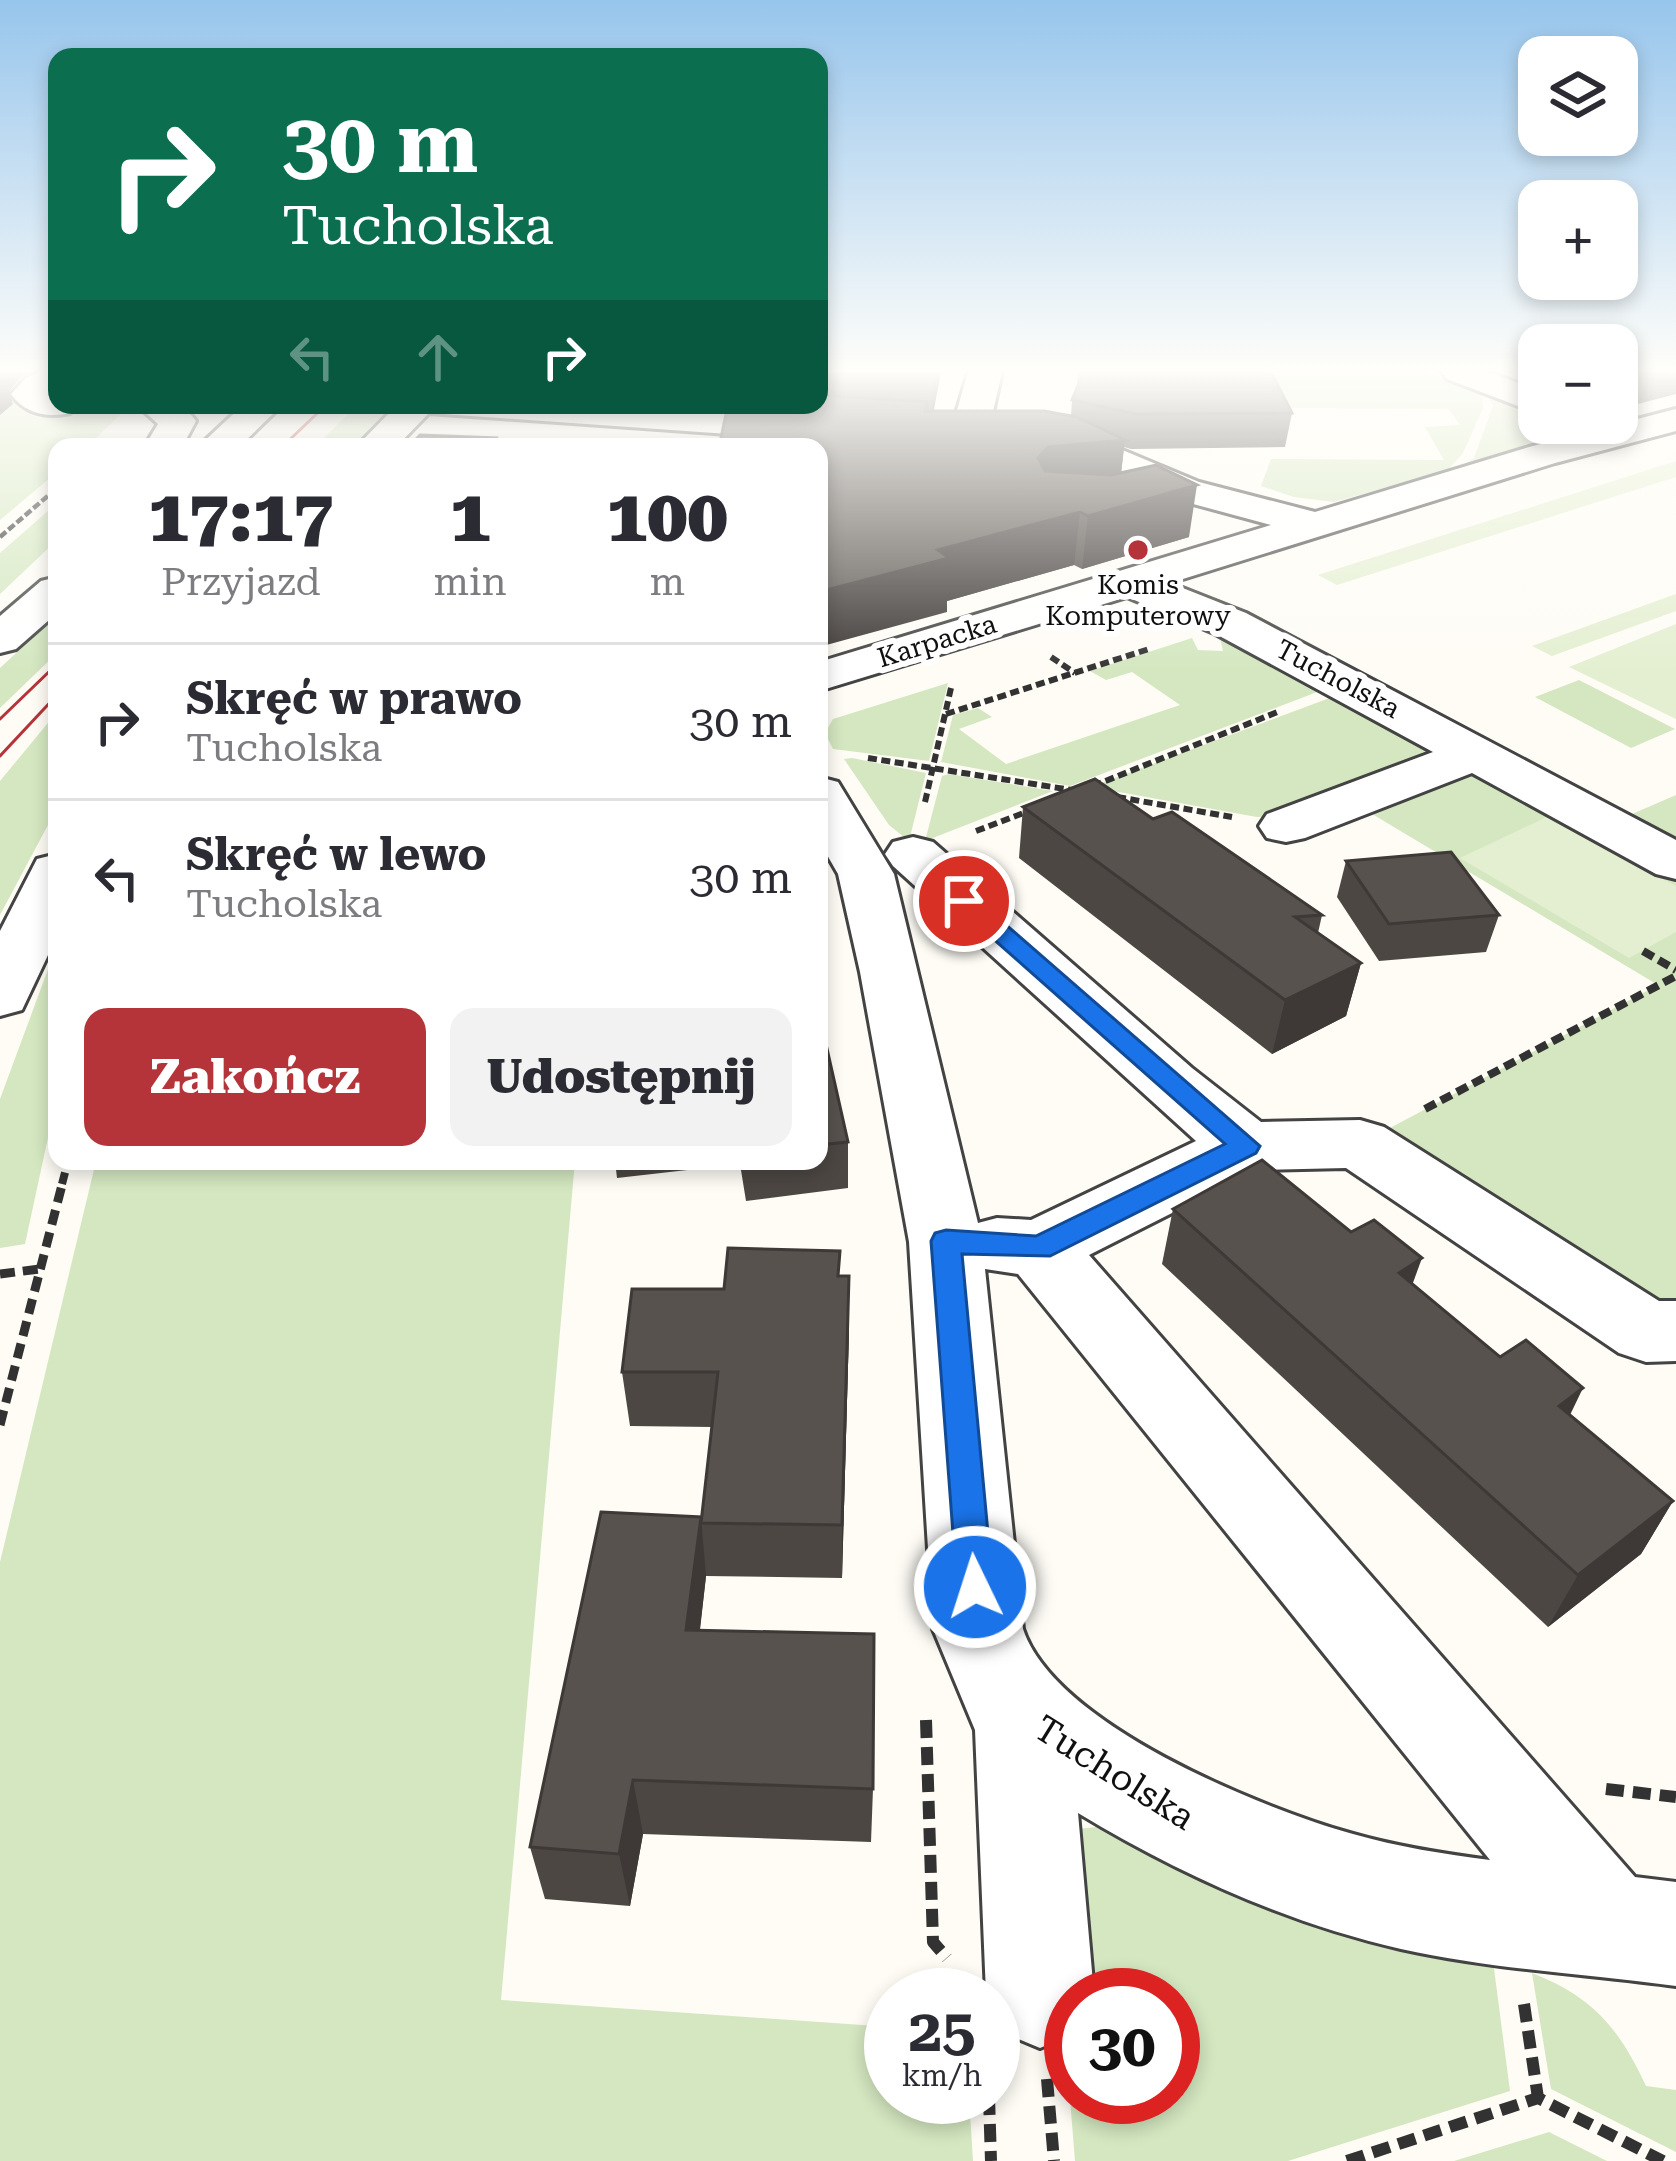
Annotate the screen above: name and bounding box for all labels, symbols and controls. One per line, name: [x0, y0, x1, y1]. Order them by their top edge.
map controls: [1518, 36, 1638, 444]
button: layers: [1518, 36, 1638, 156]
text: 30 m: [282, 94, 478, 192]
icon: right: [84, 96, 240, 252]
button: +: [1518, 180, 1638, 300]
text: Tucholska: [282, 194, 553, 257]
icon: left: [279, 324, 345, 390]
icon: ahead: [405, 324, 471, 390]
icon: right: [531, 324, 597, 390]
button: −: [1518, 324, 1638, 444]
text: 17:17: [148, 474, 333, 559]
text: 1: [450, 474, 490, 559]
text: 100: [607, 474, 728, 559]
marker: Komis Komputerowy: [1125, 537, 1151, 563]
text: Przyjazd: [161, 559, 321, 605]
text: min: [434, 559, 507, 605]
text: m: [650, 559, 685, 605]
place label: Komis Komputerowy: [1045, 569, 1231, 632]
street label: Karpacka: [874, 608, 1001, 674]
street label: Tucholska: [1271, 633, 1406, 725]
text: Skręć w prawo: [186, 672, 522, 725]
icon: right: [84, 689, 150, 755]
text: 30 m: [689, 695, 792, 748]
text: Tucholska: [186, 725, 382, 771]
text: Skręć w lewo: [186, 828, 487, 881]
icon: left: [84, 845, 150, 911]
pin: [913, 850, 1015, 952]
text: 30 m: [689, 851, 792, 904]
icon: arrive: [931, 868, 997, 934]
text: Tucholska: [186, 881, 382, 927]
button: Zakończ: [84, 1008, 426, 1146]
button: Udostępnij: [450, 1008, 792, 1146]
position arrow: [912, 1524, 1038, 1650]
street label: Tucholska: [1027, 1707, 1203, 1839]
speed limit sign: 30: [1044, 1968, 1200, 2124]
text: 25: [908, 1995, 976, 2066]
text: km/h: [902, 2058, 982, 2093]

